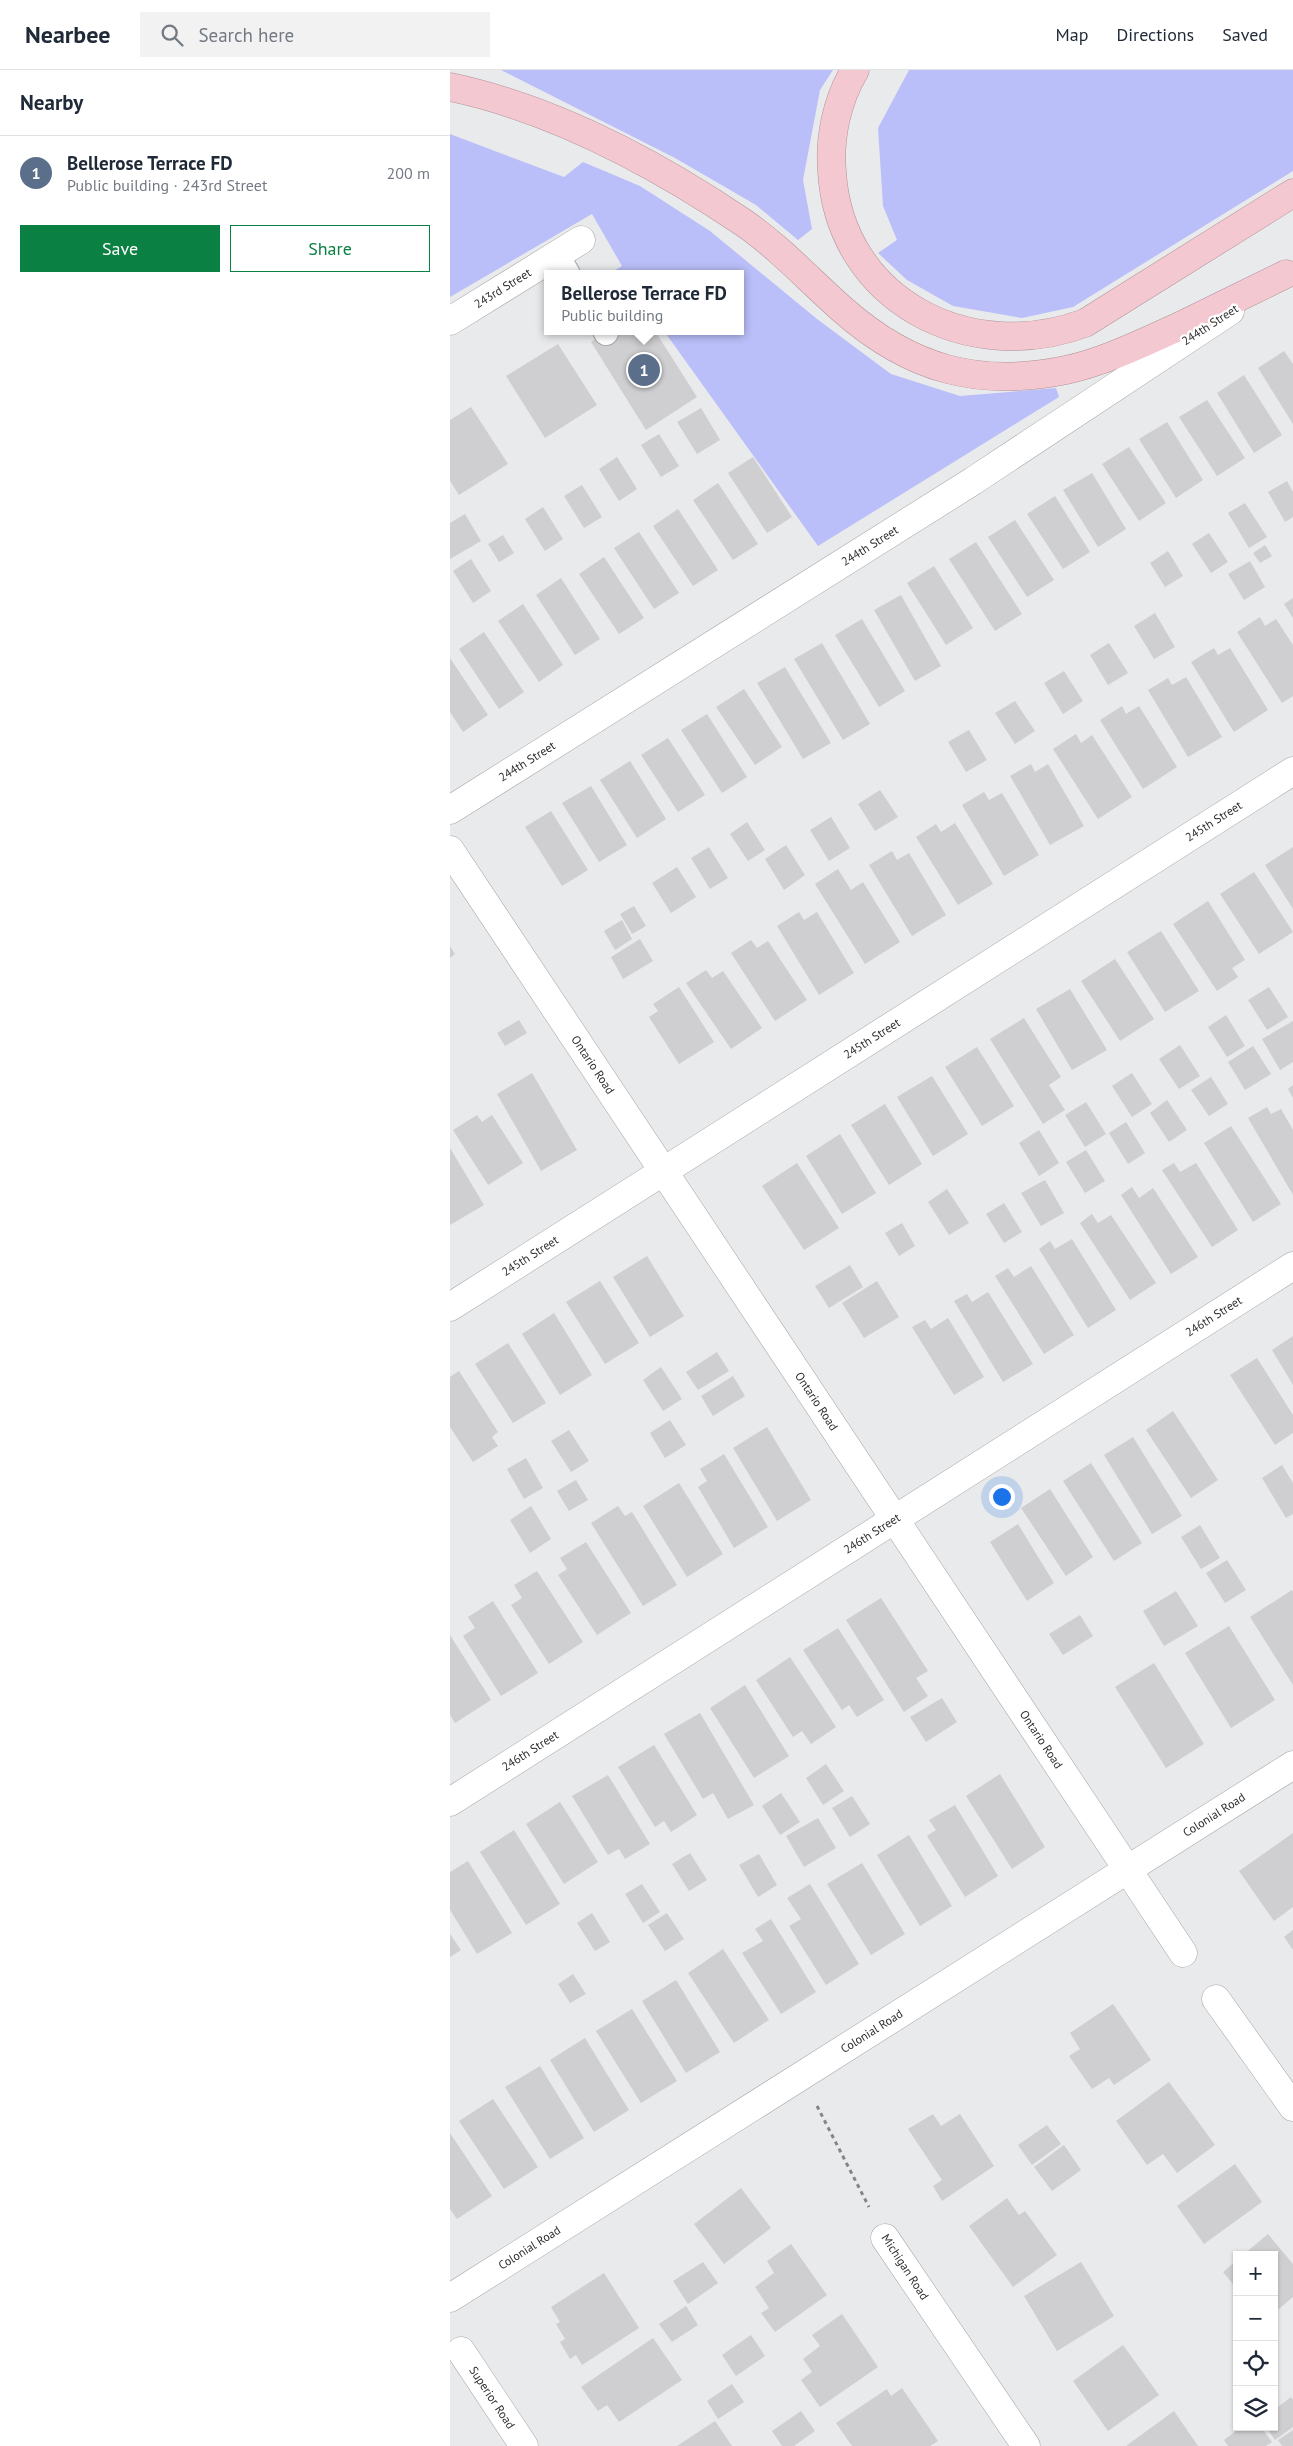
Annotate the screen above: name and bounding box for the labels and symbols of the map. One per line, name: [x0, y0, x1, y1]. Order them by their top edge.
street label: 243rd Street: [471, 265, 534, 311]
street label: 244th Street: [1179, 301, 1241, 348]
pin: 1: [628, 351, 660, 389]
street label: 244th Street: [838, 522, 901, 569]
street label: 244th Street: [496, 738, 558, 785]
street label: 245th Street: [1182, 797, 1245, 845]
street label: 245th Street: [841, 1015, 903, 1062]
street label: Ontario Road: [568, 1032, 618, 1097]
street label: 245th Street: [499, 1232, 561, 1279]
street label: 246th Street: [1182, 1292, 1245, 1340]
street label: Ontario Road: [792, 1369, 842, 1433]
your location: [989, 1484, 1015, 1510]
street label: 246th Street: [841, 1510, 903, 1557]
street label: Ontario Road: [1017, 1707, 1066, 1771]
street label: 246th Street: [499, 1727, 561, 1774]
street label: Colonial Road: [1180, 1789, 1248, 1840]
street label: Colonial Road: [838, 2006, 905, 2056]
street label: Colonial Road: [495, 2222, 563, 2273]
street label: Michigan Road: [879, 2231, 932, 2302]
street label: Superior Road: [466, 2363, 519, 2432]

